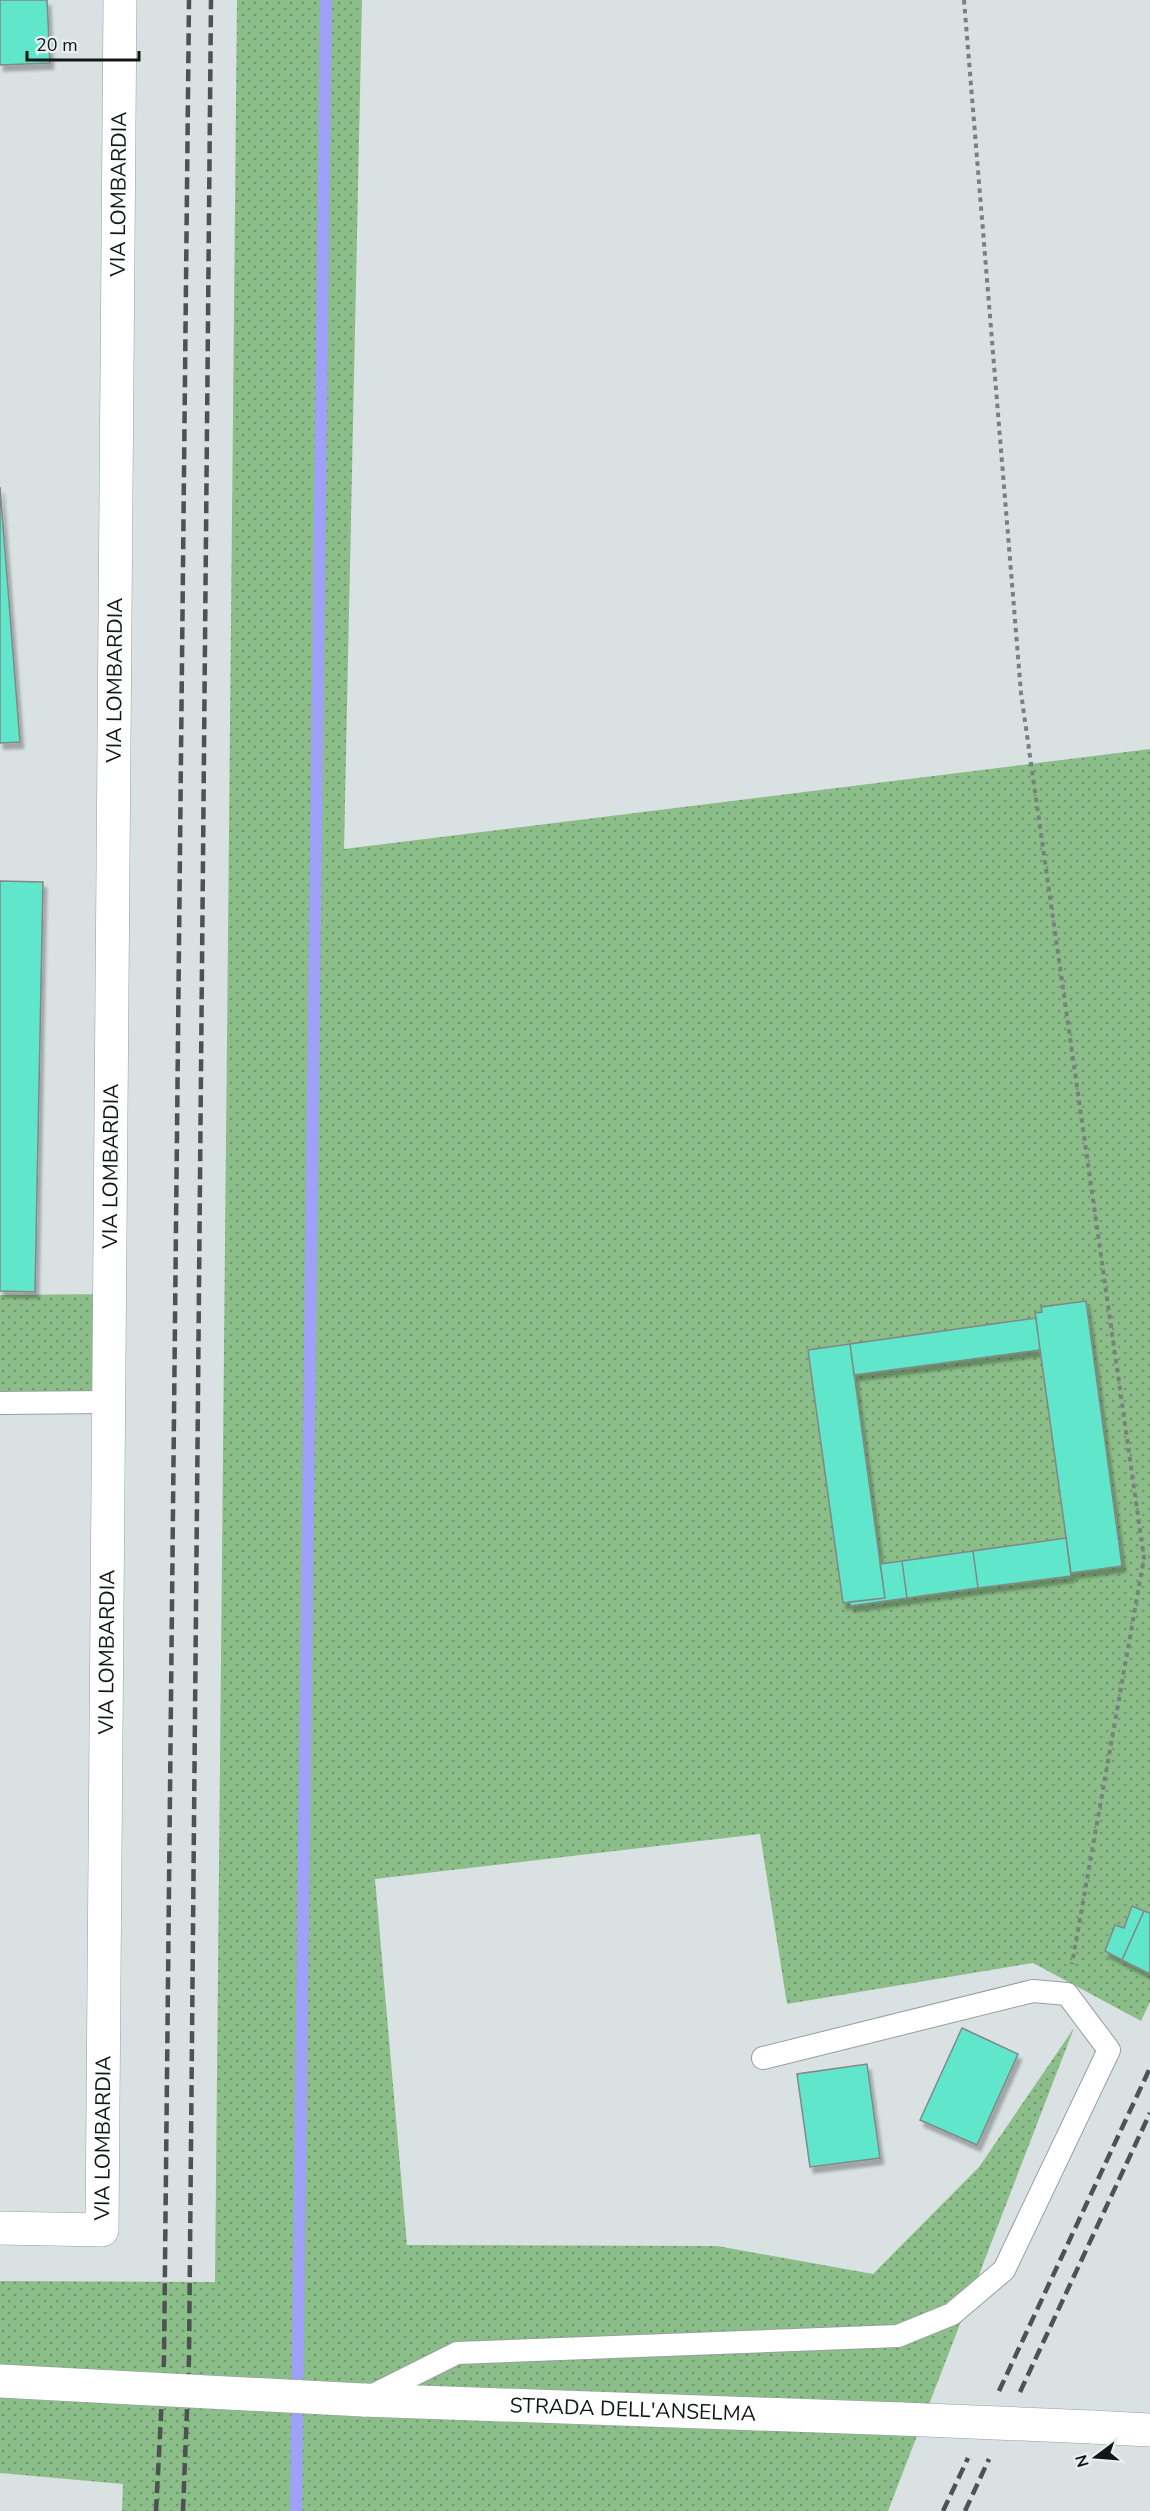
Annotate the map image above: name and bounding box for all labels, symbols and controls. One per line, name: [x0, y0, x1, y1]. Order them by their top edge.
scale bar: [27, 24, 140, 62]
text: 20 m: [36, 33, 78, 57]
street label: VIA LOMBARDIA: [104, 111, 133, 278]
street label: VIA LOMBARDIA: [100, 597, 129, 764]
street label: VIA LOMBARDIA: [96, 1083, 125, 1250]
street label: VIA LOMBARDIA: [92, 1569, 121, 1736]
street label: VIA LOMBARDIA: [88, 2055, 117, 2222]
street label: STRADA DELL'ANSELMA: [509, 2391, 756, 2428]
north arrow: [1066, 2427, 1126, 2487]
text: N: [1070, 2452, 1095, 2470]

